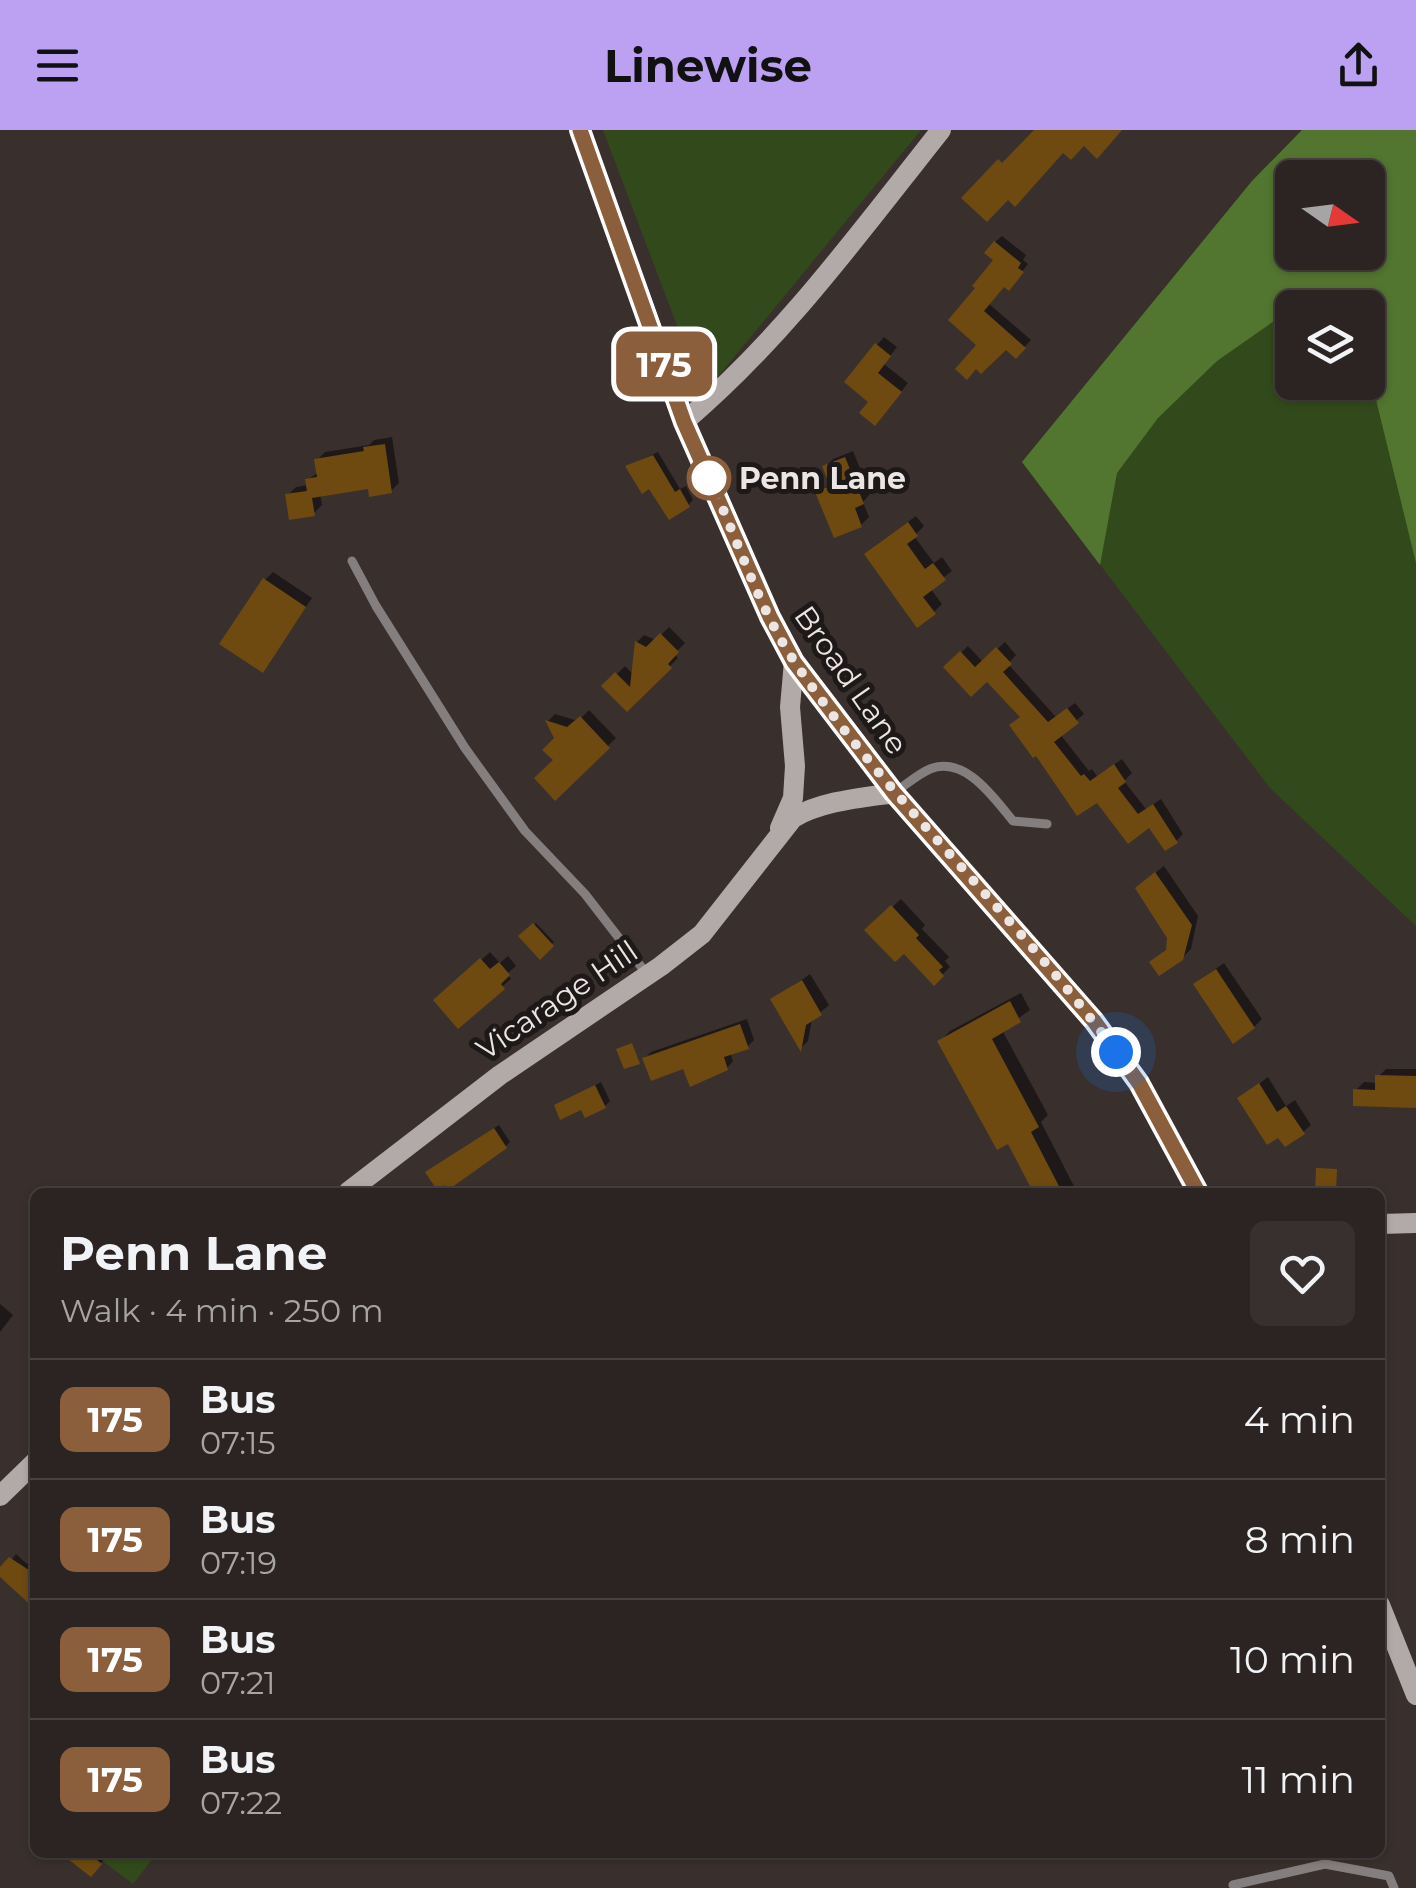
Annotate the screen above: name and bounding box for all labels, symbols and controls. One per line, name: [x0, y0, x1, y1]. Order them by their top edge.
icon: menu: [30, 38, 85, 93]
text: Linewise: [604, 38, 812, 93]
icon: share: [1331, 38, 1386, 93]
north arrow: [1275, 160, 1385, 270]
map controls: [1275, 160, 1385, 400]
button: layers: [1275, 290, 1385, 400]
line badge: 175: [606, 332, 722, 396]
text: 175: [636, 343, 692, 386]
marker: Penn Lane: [688, 457, 730, 499]
place label: Penn Lane: [739, 460, 906, 497]
street label: Broad Lane: [786, 599, 916, 761]
street label: Vicarage Hill: [469, 932, 645, 1068]
your location: [1091, 1027, 1141, 1077]
button: heart: [1250, 1221, 1355, 1326]
text: Penn Lane: [60, 1224, 327, 1282]
text: Walk · 4 min · 250 m: [60, 1291, 384, 1330]
text: Bus: [200, 1376, 275, 1423]
text: 4 min: [1244, 1396, 1355, 1443]
text: 175: [87, 1398, 143, 1441]
text: 07:15: [200, 1423, 276, 1462]
text: Bus: [200, 1496, 275, 1543]
text: 8 min: [1245, 1516, 1355, 1563]
text: 175: [87, 1518, 143, 1561]
text: 07:19: [200, 1543, 277, 1582]
text: Bus: [200, 1616, 275, 1663]
text: 10 min: [1230, 1636, 1355, 1683]
text: 175: [87, 1638, 143, 1681]
text: 07:21: [200, 1663, 276, 1702]
text: Bus: [200, 1736, 275, 1783]
text: 11 min: [1241, 1756, 1355, 1803]
text: 175: [87, 1758, 143, 1801]
text: 07:22: [200, 1783, 282, 1822]

